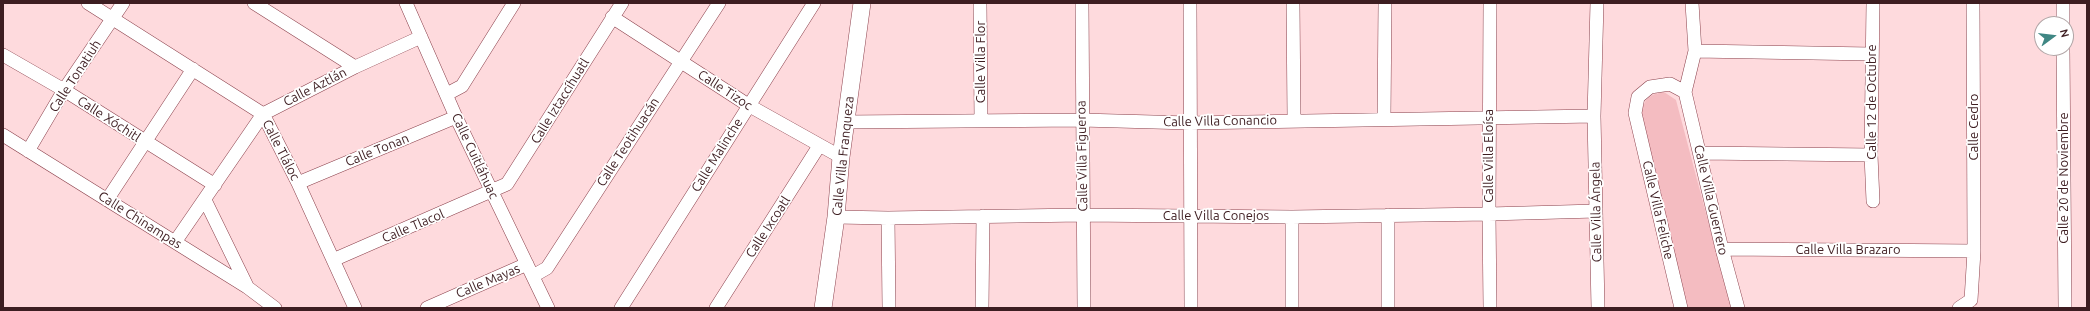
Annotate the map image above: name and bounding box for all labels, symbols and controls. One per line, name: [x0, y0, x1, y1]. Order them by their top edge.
north arrow: [2034, 16, 2074, 56]
street label: Calle Villa Flor: [973, 21, 989, 103]
text: N: [2058, 28, 2071, 39]
street label: Calle Tonatiuh: [46, 37, 104, 115]
street label: Calle 12 de Octubre: [1864, 44, 1880, 160]
street label: Calle Iztaccíhuatl: [527, 55, 593, 147]
street label: Calle Aztlán: [281, 64, 349, 110]
street label: Calle Tizoc: [695, 67, 755, 113]
street label: Calle Xóchitl: [74, 93, 144, 145]
street label: Calle Cedro: [1966, 94, 1982, 160]
street label: Calle Teotihuacán: [593, 95, 663, 189]
street label: Calle Villa Franqueza: [829, 95, 857, 217]
street label: Calle Villa Figueroa: [1073, 100, 1091, 212]
street label: Calle Villa Eloísa: [1481, 109, 1497, 203]
street label: Calle Cuitláhuac: [448, 111, 502, 201]
street label: Calle Villa Conancio: [1163, 112, 1277, 130]
street label: Calle 20 de Noviembre: [2056, 112, 2072, 244]
street label: Calle Malinche: [688, 115, 746, 195]
street label: Calle Tláloc: [259, 117, 303, 183]
street label: Calle Tonan: [343, 130, 411, 170]
street label: Calle Villa Guerrero: [1691, 143, 1731, 257]
street label: Calle Villa Feliche: [1639, 159, 1677, 261]
street label: Calle Villa Ángela: [1587, 162, 1605, 262]
street label: Calle Chinampas: [95, 188, 185, 252]
street label: Calle Ixcoatl: [742, 193, 794, 261]
street label: Calle Tlacol: [380, 206, 446, 246]
street label: Calle Villa Conejos: [1163, 208, 1269, 224]
street label: Calle Villa Brazaro: [1796, 242, 1900, 258]
street label: Calle Mayas: [454, 261, 522, 301]

